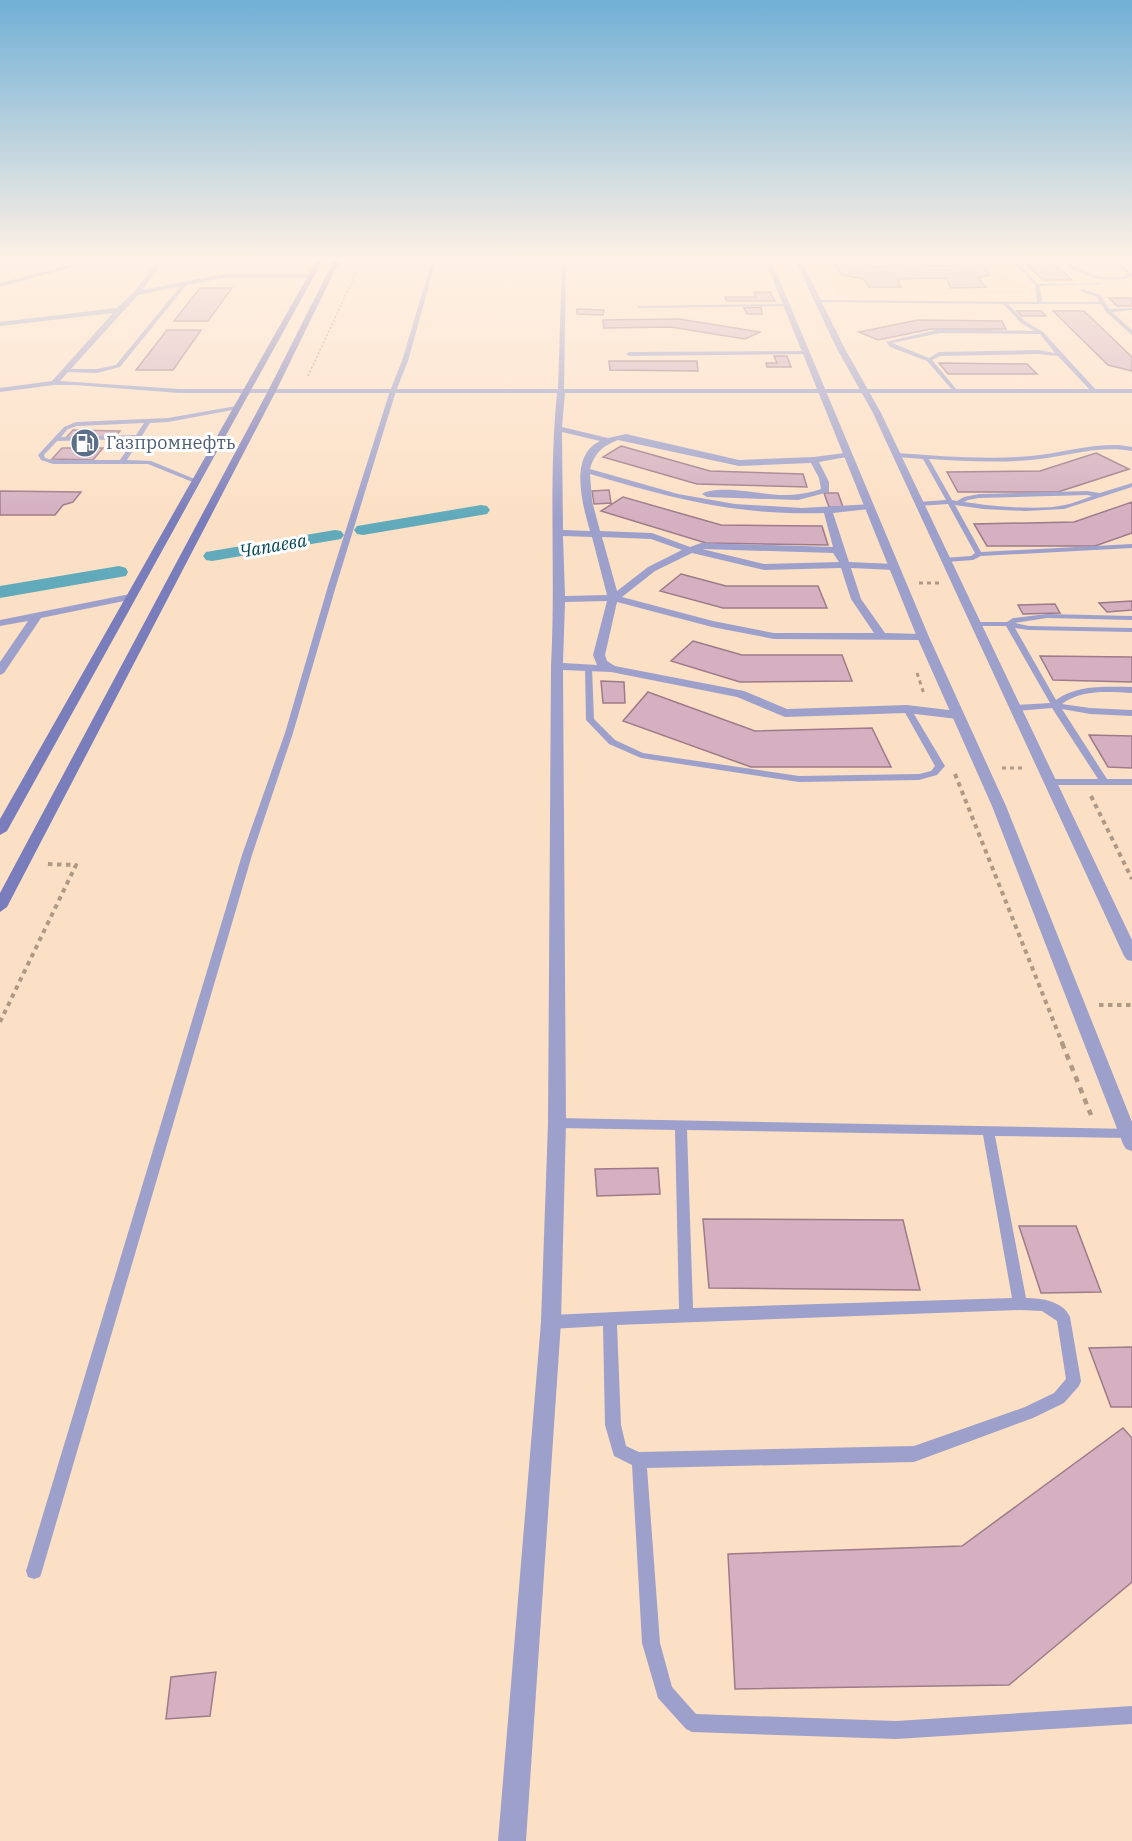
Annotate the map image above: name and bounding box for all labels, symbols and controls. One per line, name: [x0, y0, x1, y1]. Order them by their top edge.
fuel station icon: Газпромнефть: [69, 427, 101, 459]
place label: Газпромнефть: [106, 431, 236, 454]
water label: Чапаева: [237, 528, 309, 563]

